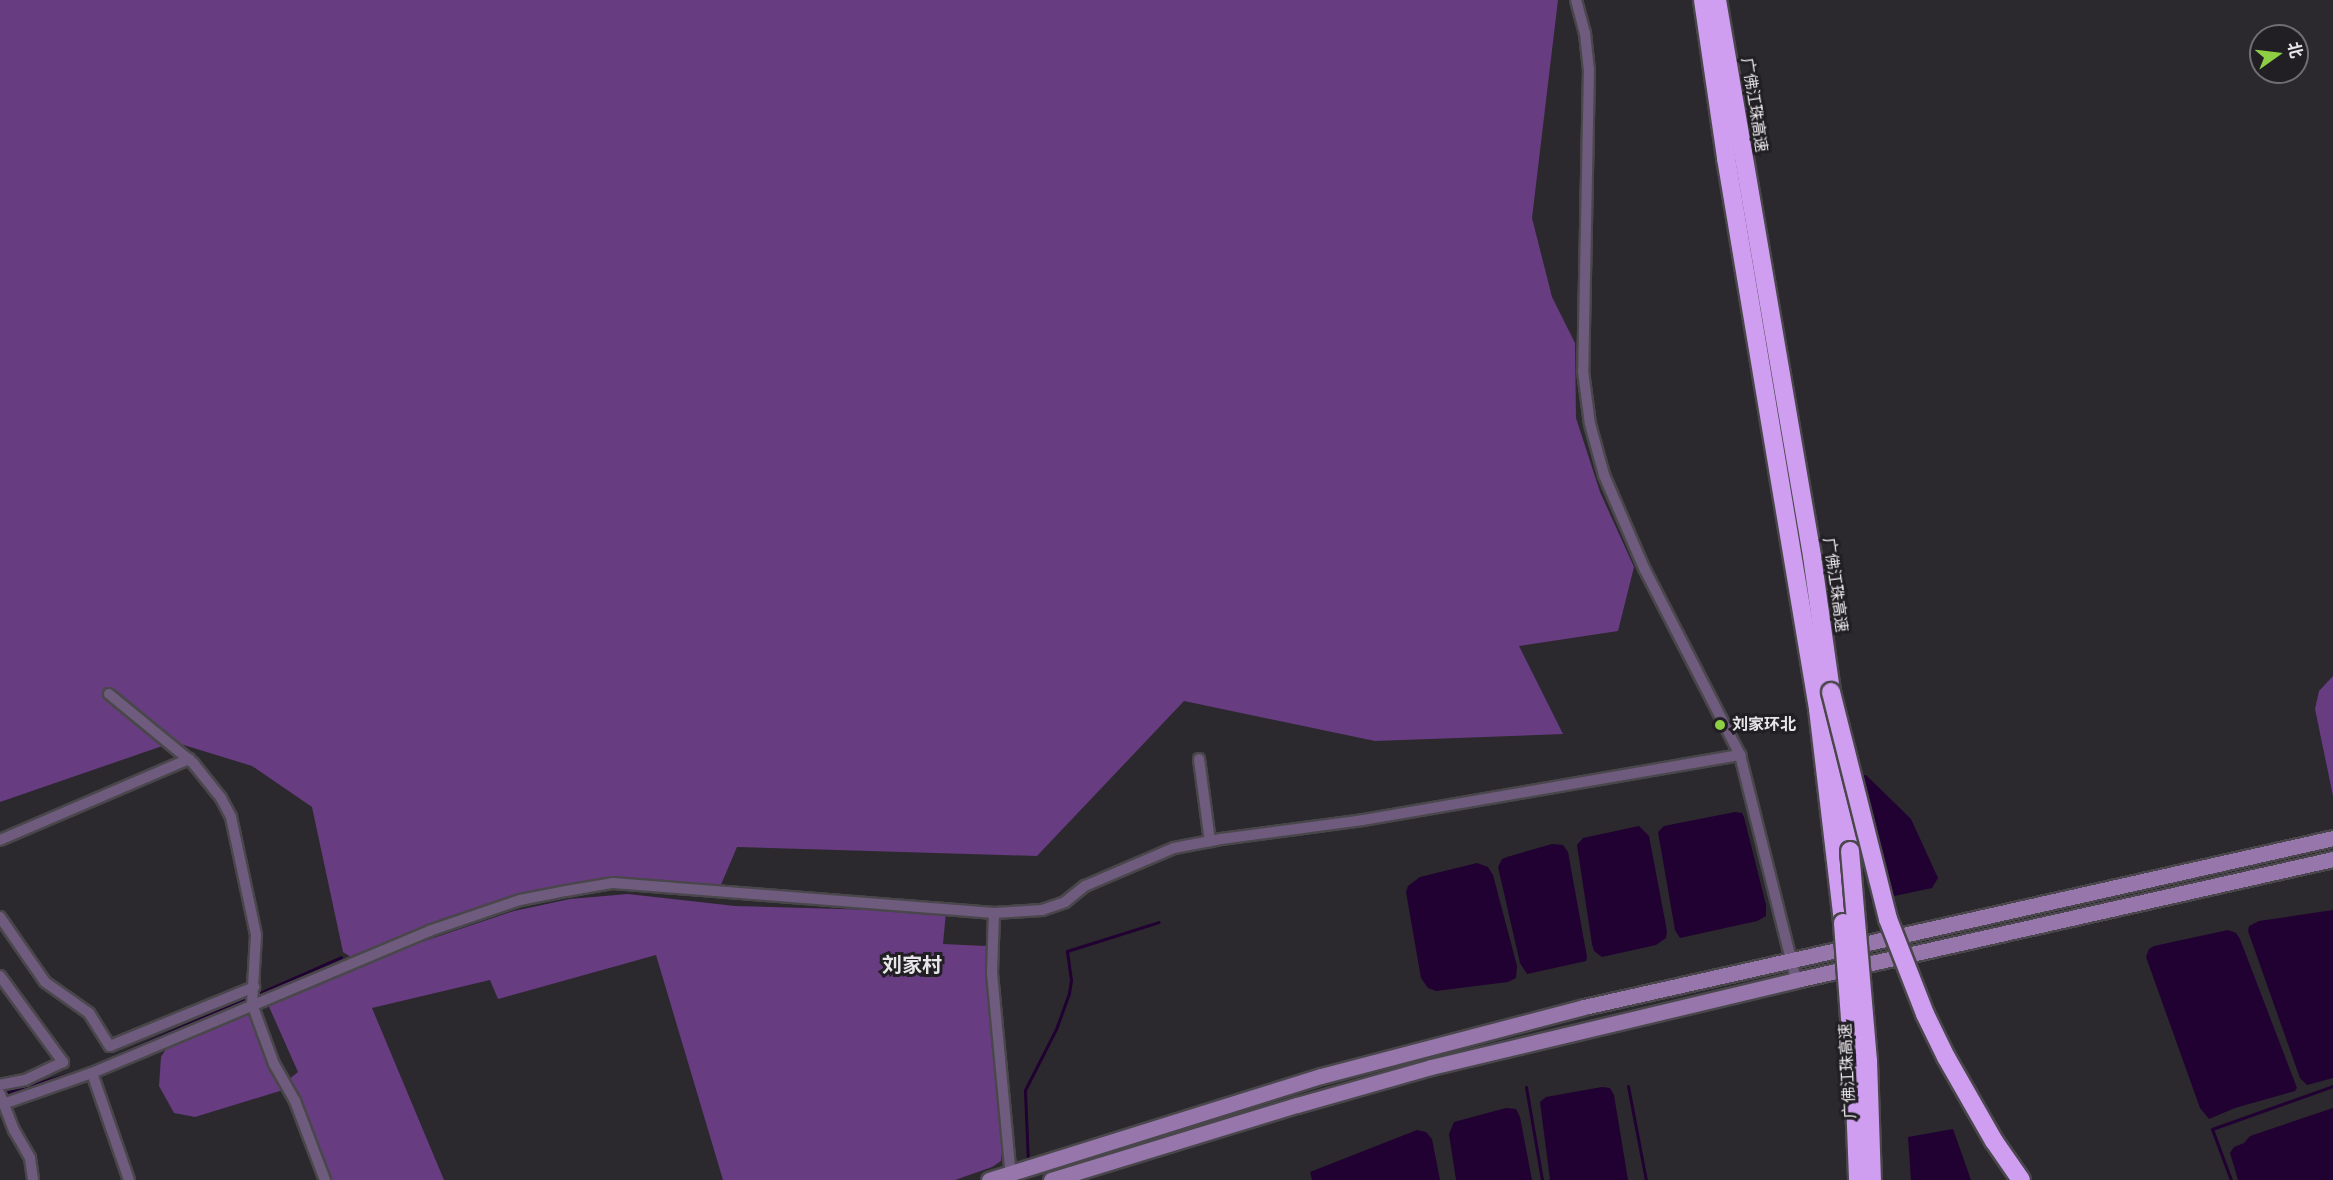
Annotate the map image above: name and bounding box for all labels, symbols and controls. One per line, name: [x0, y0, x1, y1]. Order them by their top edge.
north arrow: [2249, 24, 2309, 84]
text: 北: [2284, 40, 2306, 60]
street label: 广佛江珠高速: [1737, 56, 1771, 154]
street label: 广佛江珠高速: [1819, 536, 1851, 634]
place label: 刘家环北: [1732, 715, 1796, 735]
marker: 刘家环北: [1713, 718, 1727, 732]
district label: 刘家村: [882, 953, 942, 977]
street label: 广佛江珠高速: [1836, 1023, 1860, 1119]

